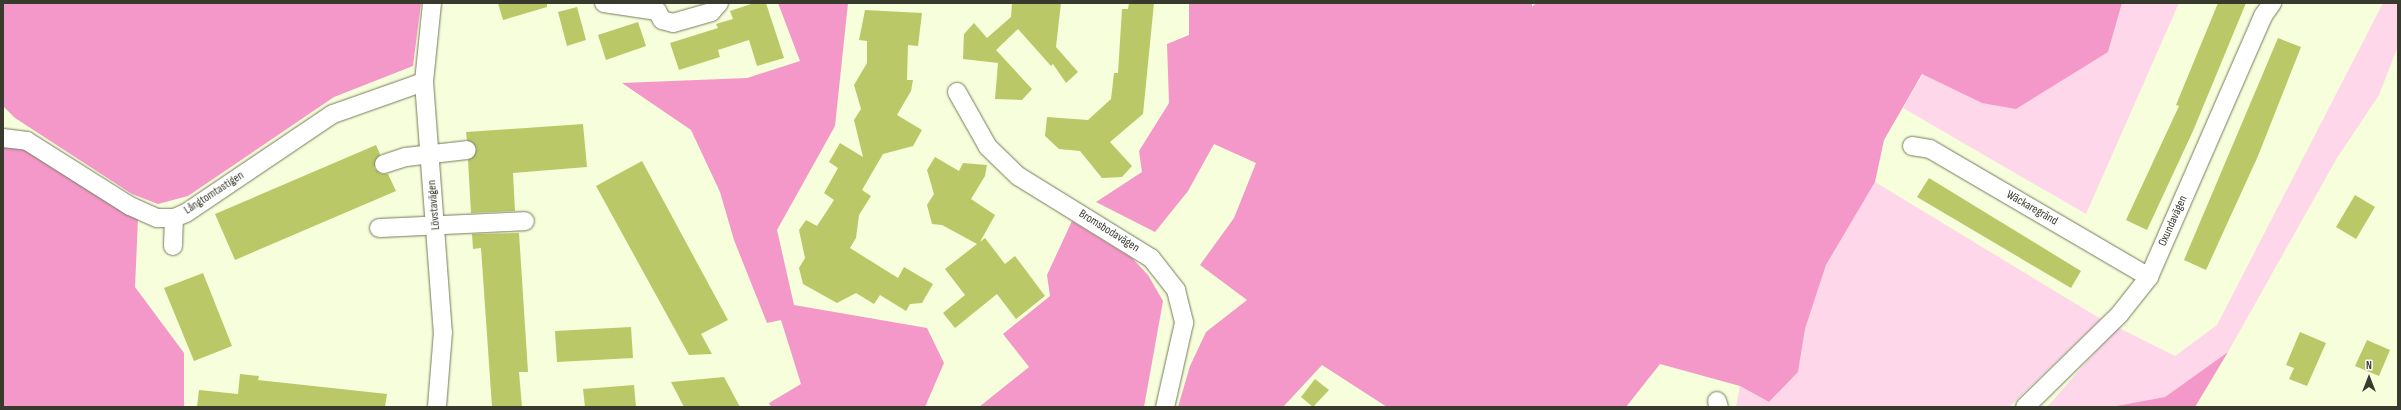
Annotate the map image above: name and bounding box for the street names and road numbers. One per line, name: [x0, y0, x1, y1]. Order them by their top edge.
street label: Långtomtastigen: [181, 168, 247, 218]
street label: Lövstavägen: [425, 179, 443, 231]
street label: Wäckaregränd: [2004, 188, 2060, 228]
street label: Oxundavägen: [2155, 193, 2191, 249]
street label: Bromsbodavägen: [1076, 207, 1142, 255]

